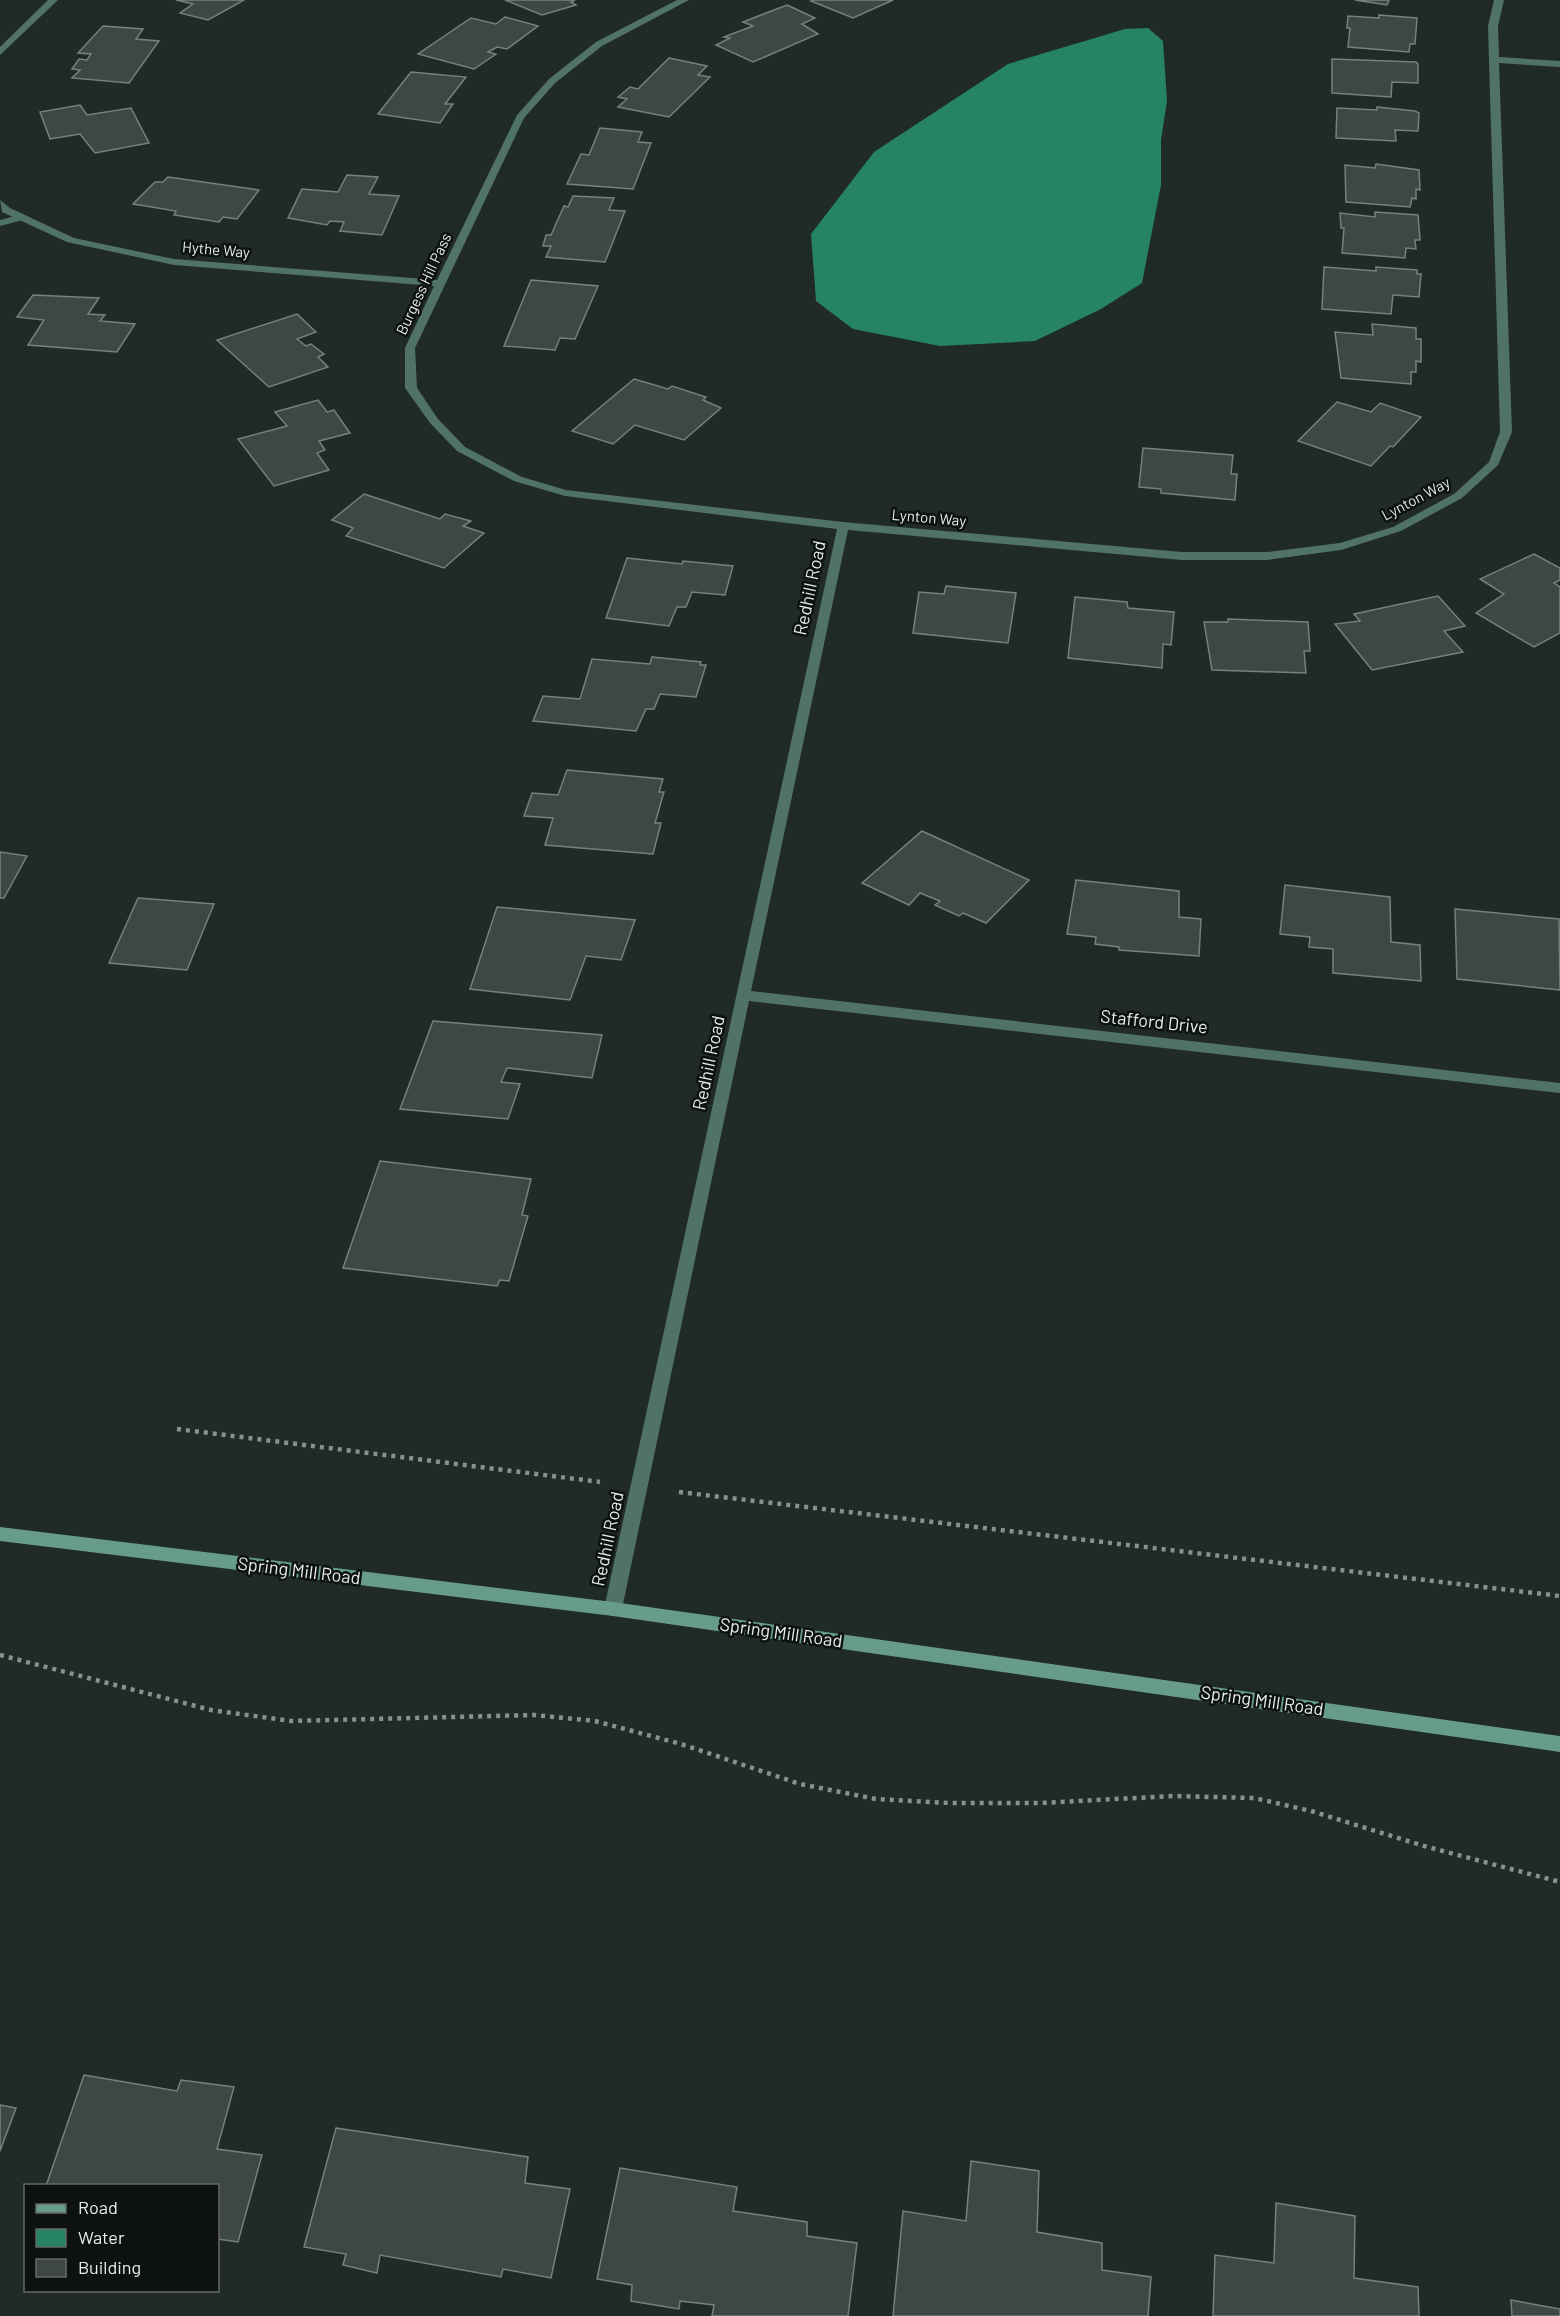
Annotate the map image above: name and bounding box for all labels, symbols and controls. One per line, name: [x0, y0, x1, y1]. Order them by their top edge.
street label: Burgess Hill Pass: [392, 230, 454, 337]
street label: Hythe Way: [181, 237, 251, 261]
street label: Lynton Way: [1378, 473, 1453, 524]
street label: Lynton Way: [891, 505, 967, 529]
street label: Redhill Road: [788, 538, 830, 637]
street label: Stafford Drive: [1099, 1004, 1209, 1038]
street label: Redhill Road: [687, 1013, 729, 1112]
street label: Redhill Road: [586, 1489, 628, 1588]
street label: Spring Mill Road: [236, 1552, 362, 1588]
street label: Spring Mill Road: [718, 1613, 844, 1652]
street label: Spring Mill Road: [1199, 1681, 1325, 1720]
legend: [24, 2184, 219, 2292]
text: Road: [78, 2196, 118, 2218]
text: Water: [78, 2226, 125, 2248]
text: Building: [78, 2256, 141, 2278]

